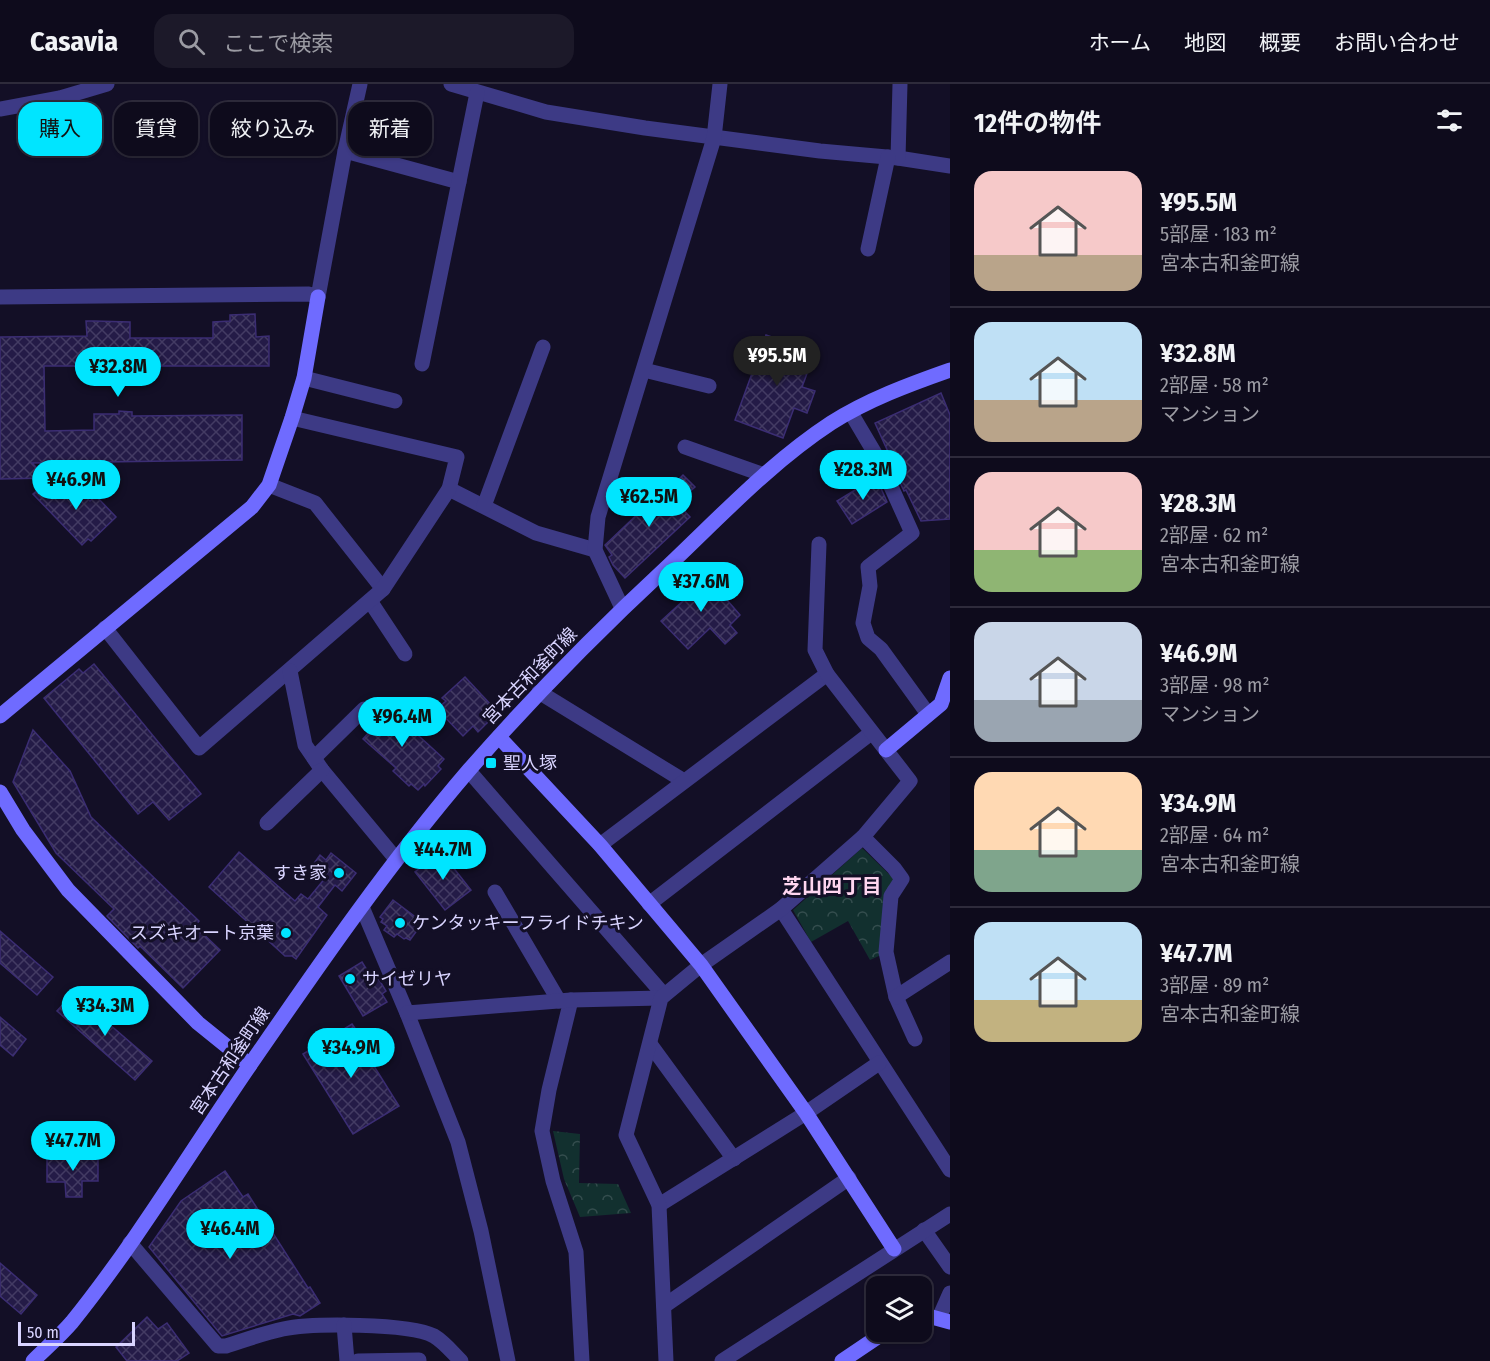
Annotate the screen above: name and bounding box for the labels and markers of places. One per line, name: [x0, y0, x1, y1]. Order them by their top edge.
pin: ¥95.5M: [728, 336, 826, 387]
pin: ¥32.8M: [69, 347, 167, 398]
pin: ¥28.3M: [814, 450, 912, 501]
pin: ¥46.9M: [27, 460, 125, 511]
pin: ¥62.5M: [600, 477, 698, 528]
pin: ¥37.6M: [652, 562, 750, 613]
pin: ¥96.4M: [353, 697, 451, 748]
place label: 聖人塚: [503, 752, 557, 774]
marker: 聖人塚: [484, 756, 498, 770]
pin: ¥44.7M: [394, 830, 492, 881]
place label: すき家: [273, 862, 327, 884]
marker: すき家: [332, 866, 346, 880]
place label: ケンタッキーフライドチキン: [412, 912, 644, 934]
marker: ケンタッキーフライドチキン: [393, 916, 407, 930]
place label: スズキオート京葉: [130, 922, 274, 944]
marker: スズキオート京葉: [279, 926, 293, 940]
place label: サイゼリヤ: [362, 968, 452, 990]
marker: サイゼリヤ: [343, 972, 357, 986]
pin: ¥34.3M: [56, 986, 154, 1037]
pin: ¥34.9M: [302, 1028, 400, 1079]
pin: ¥47.7M: [24, 1121, 122, 1172]
pin: ¥46.4M: [181, 1209, 279, 1260]

